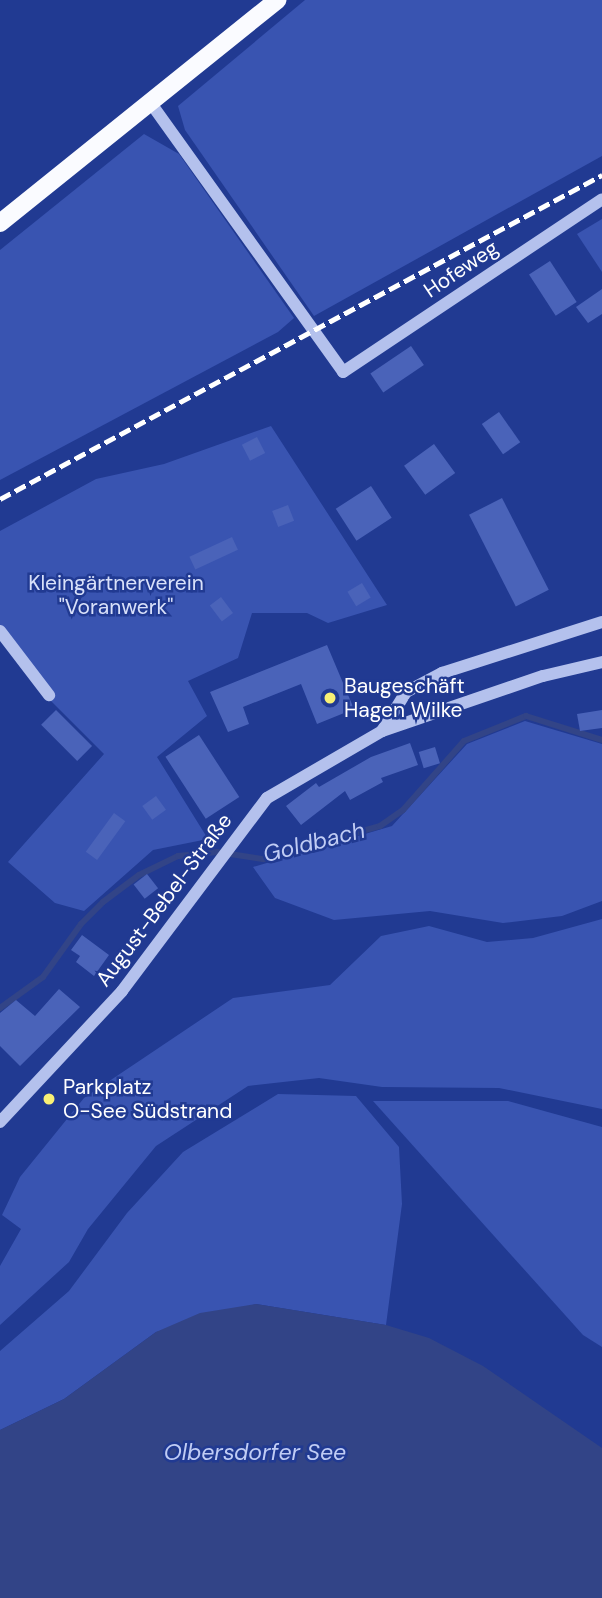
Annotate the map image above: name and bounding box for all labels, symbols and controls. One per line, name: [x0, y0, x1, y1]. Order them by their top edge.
street label: Hofeweg: [419, 235, 503, 303]
park label: Kleingärtnerverein "Voranwerk": [28, 570, 204, 620]
place label: Baugeschäft Hagen Wilke: [344, 673, 465, 723]
marker: Baugeschäft Hagen Wilke: [322, 690, 338, 706]
street label: August-Bebel-Straße: [91, 809, 237, 991]
water label: Goldbach: [260, 816, 368, 868]
place label: Parkplatz O-See Südstrand: [63, 1074, 232, 1124]
marker: Parkplatz O-See Südstrand: [41, 1091, 57, 1107]
water label: Olbersdorfer See: [164, 1438, 346, 1466]

